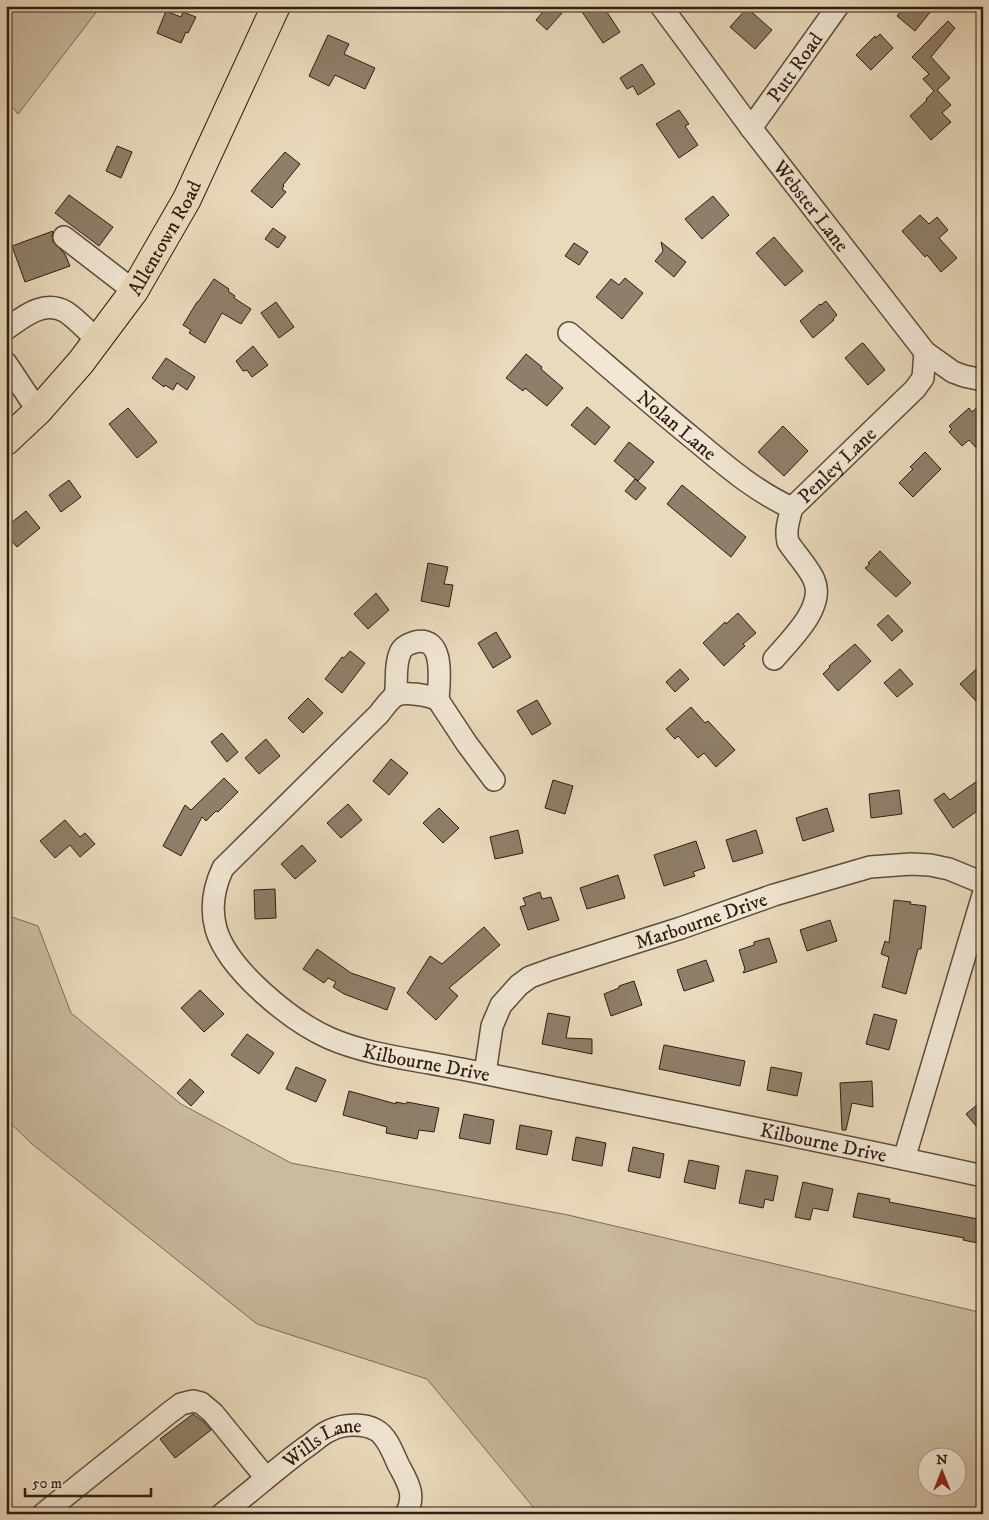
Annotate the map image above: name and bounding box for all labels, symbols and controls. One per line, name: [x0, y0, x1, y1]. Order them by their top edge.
street label: Putt Road: [762, 28, 829, 108]
street label: Webster Lane: [766, 155, 854, 258]
street label: Allentown Road: [123, 177, 208, 300]
street label: Nolan Lane: [631, 386, 721, 467]
street label: Penley Lane: [793, 422, 882, 510]
street label: Marbourne Drive: [632, 887, 771, 956]
street label: Kilbourne Drive: [360, 1039, 492, 1088]
street label: Kilbourne Drive: [758, 1118, 889, 1169]
street label: Wills Lane: [277, 1414, 362, 1475]
north arrow: [916, 1448, 966, 1498]
text: N: [936, 1451, 948, 1469]
scale bar: [25, 1465, 151, 1497]
text: 50 m: [32, 1474, 62, 1493]

